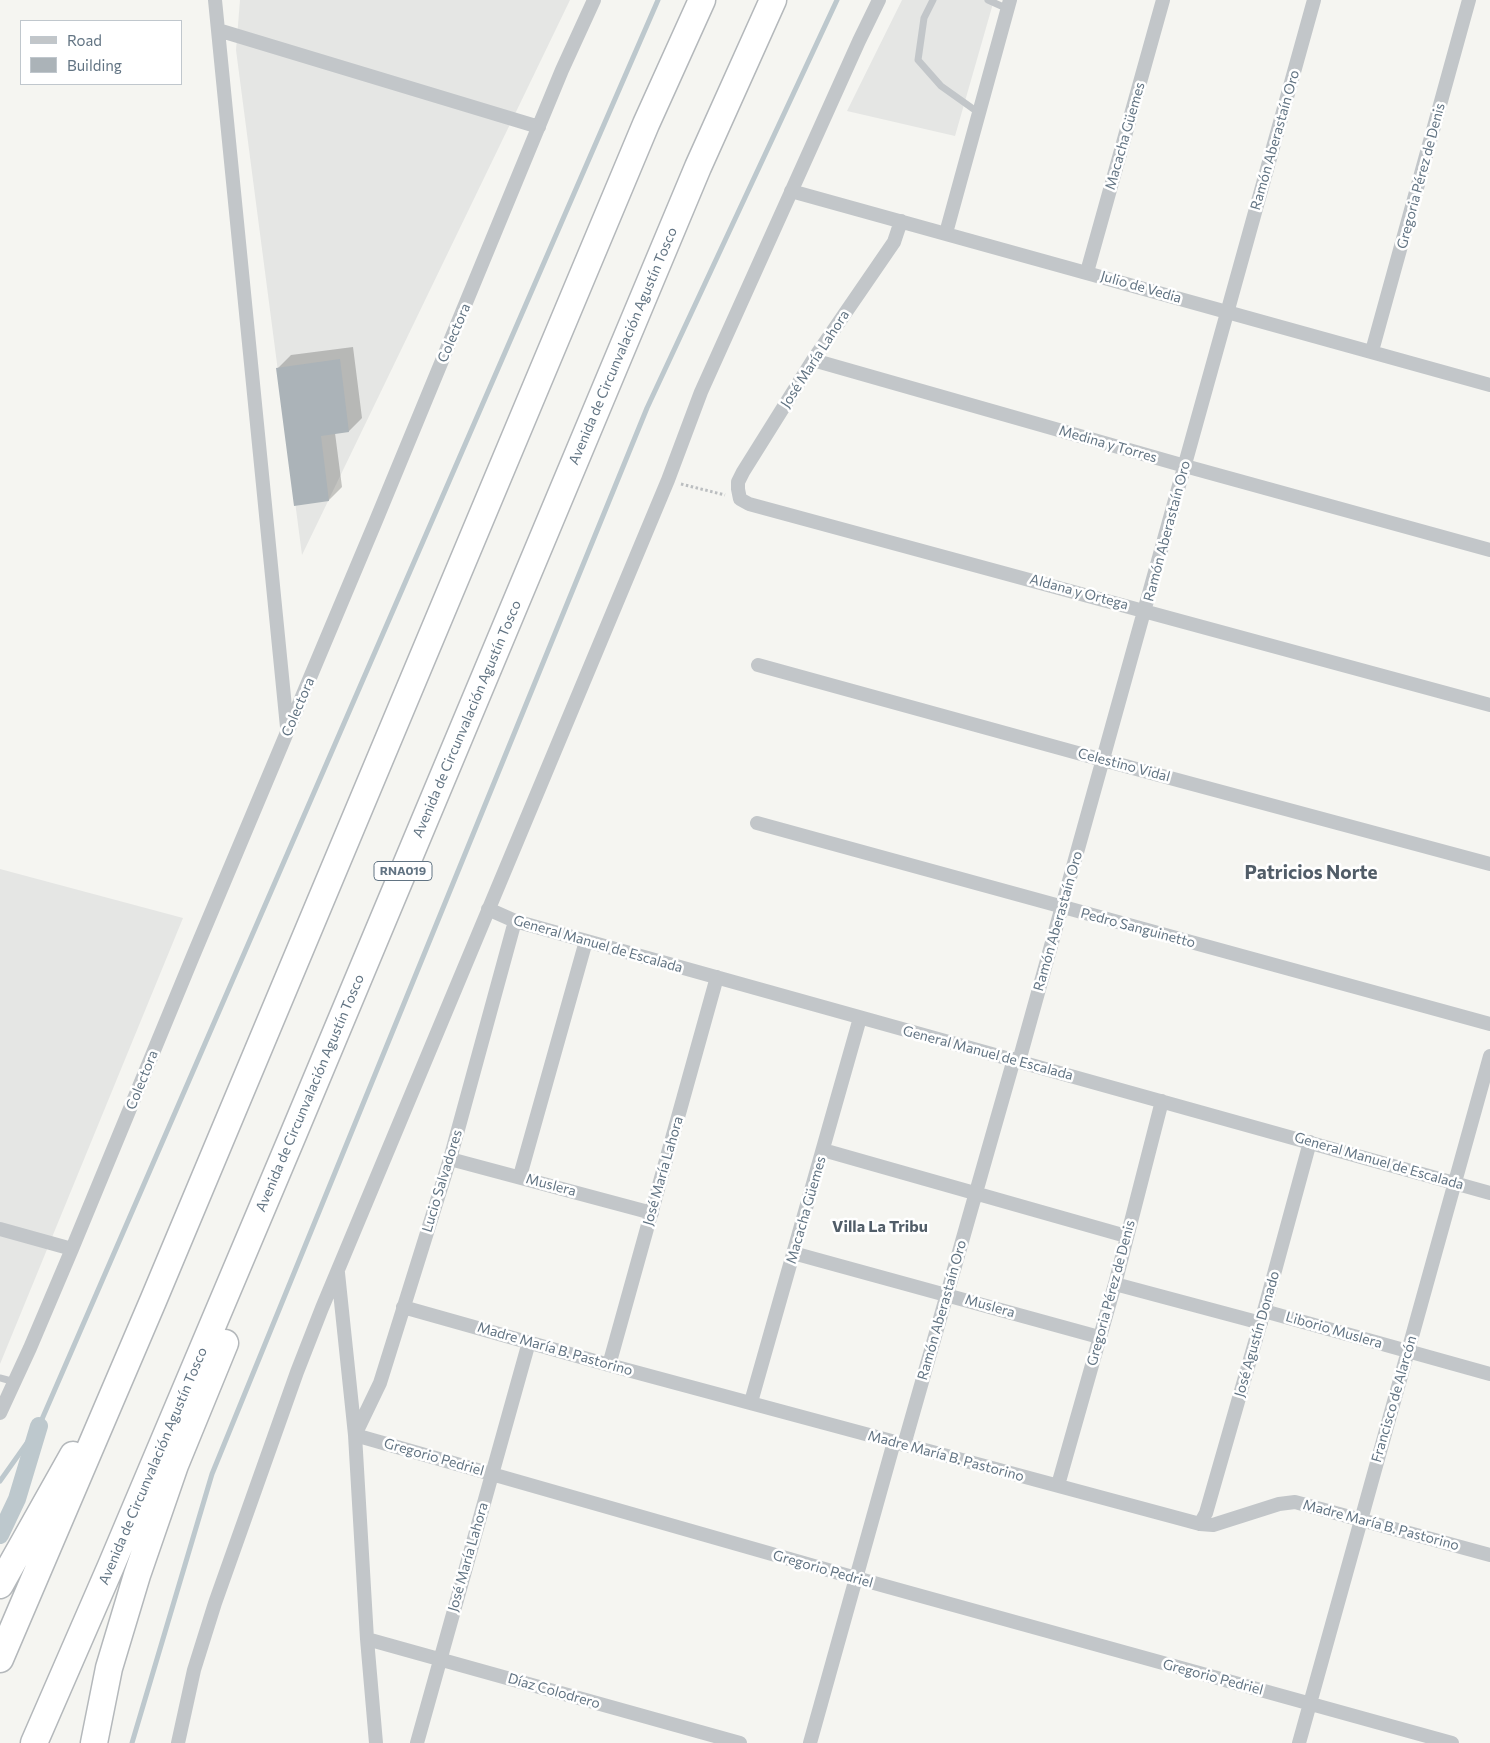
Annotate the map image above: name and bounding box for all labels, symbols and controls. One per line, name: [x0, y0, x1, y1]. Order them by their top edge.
legend: [20, 20, 182, 85]
text: Road: [67, 31, 102, 49]
text: Building: [67, 56, 122, 74]
street label: Ramón Aberastaín Oro: [1247, 68, 1303, 212]
street label: Macacha Güemes: [1102, 80, 1148, 192]
street label: Gregoria Pérez de Denis: [1393, 101, 1449, 251]
street label: Avenida de Circunvalación Agustín Tosco: [565, 225, 681, 467]
street label: Julio de Vedia: [1099, 267, 1183, 307]
street label: Colectora: [434, 301, 474, 365]
street label: José María Lahora: [777, 307, 853, 411]
street label: Medina y Torres: [1057, 422, 1159, 466]
street label: Ramón Aberastaín Oro: [1140, 459, 1194, 603]
street label: Aldana y Ortega: [1028, 571, 1130, 613]
street label: Avenida de Circunvalación Agustín Tosco: [409, 598, 525, 840]
street label: Colectora: [278, 675, 318, 739]
street label: Celestino Vidal: [1076, 745, 1172, 785]
street label: Ramón Aberastaín Oro: [1030, 849, 1086, 993]
road number: RNA019: [374, 861, 432, 880]
district label: Patricios Norte: [1244, 862, 1378, 884]
street label: Pedro Sanguinetto: [1079, 905, 1197, 951]
street label: General Manuel de Escalada: [511, 912, 685, 976]
street label: Avenida de Circunvalación Agustín Tosco: [252, 972, 368, 1214]
street label: General Manuel de Escalada: [901, 1022, 1075, 1084]
street label: Colectora: [122, 1048, 162, 1112]
street label: José María Lahora: [639, 1114, 687, 1228]
street label: Lucio Salvadores: [418, 1128, 466, 1234]
street label: General Manuel de Escalada: [1292, 1129, 1466, 1193]
street label: Macacha Güemes: [783, 1154, 829, 1266]
street label: Muslera: [524, 1170, 578, 1200]
district label: Villa La Tribu: [832, 1217, 928, 1237]
street label: Gregoria Pérez de Denis: [1083, 1218, 1139, 1368]
street label: Ramón Aberastaín Oro: [914, 1238, 970, 1382]
street label: José Agustín Donado: [1231, 1269, 1283, 1399]
street label: Muslera: [963, 1291, 1017, 1321]
street label: Liborio Muslera: [1284, 1308, 1384, 1352]
street label: Madre María B. Pastorino: [475, 1319, 635, 1379]
street label: Francisco de Alarcón: [1368, 1334, 1420, 1464]
street label: Avenida de Circunvalación Agustín Tosco: [95, 1345, 211, 1587]
street label: Madre María B. Pastorino: [866, 1427, 1026, 1485]
street label: Gregorio Pedriel: [382, 1435, 486, 1479]
street label: Madre María B. Pastorino: [1301, 1496, 1461, 1554]
street label: José María Lahora: [444, 1500, 492, 1614]
street label: Gregorio Pedriel: [771, 1547, 875, 1591]
street label: Gregorio Pedriel: [1161, 1656, 1265, 1698]
street label: Díaz Colodrero: [506, 1670, 602, 1712]

